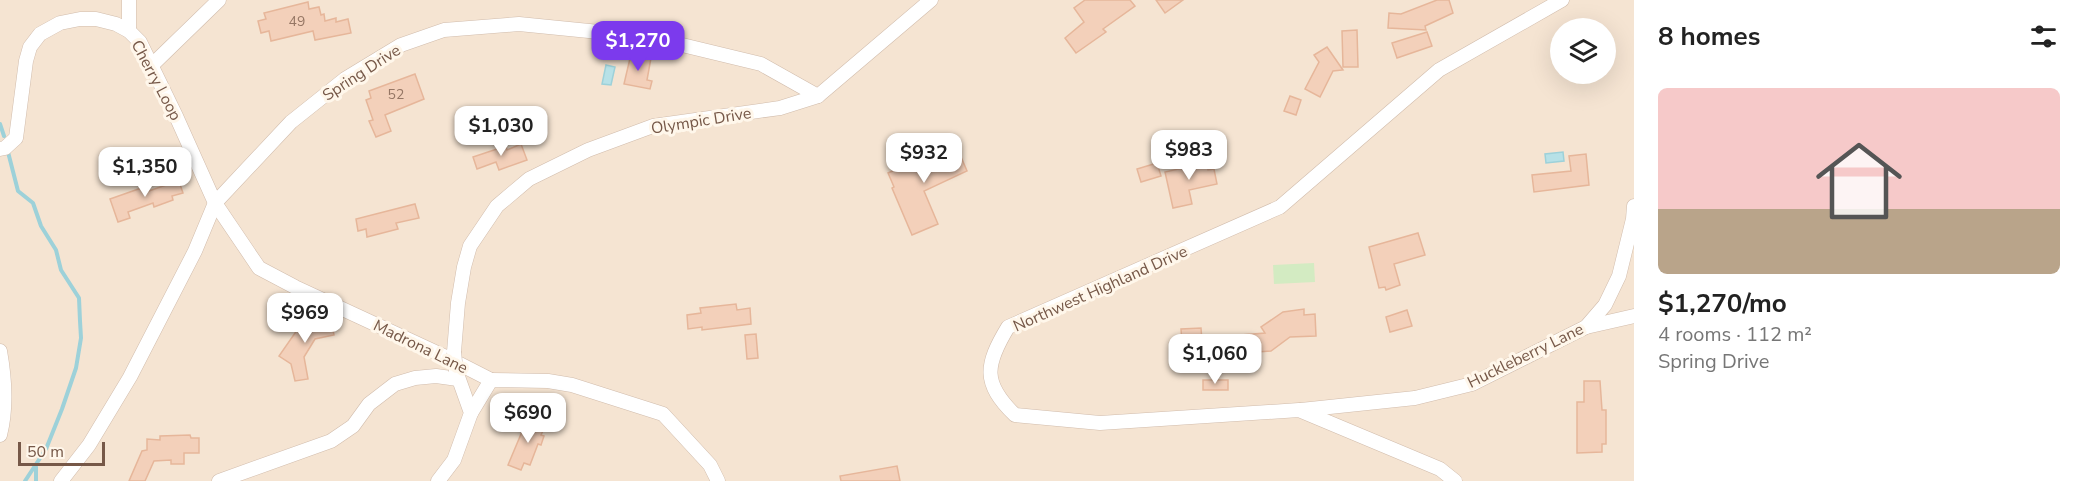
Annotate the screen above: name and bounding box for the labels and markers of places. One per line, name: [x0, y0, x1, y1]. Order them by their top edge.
pin: $1,270: [589, 21, 687, 72]
pin: $1,030: [452, 106, 550, 157]
pin: $983: [1153, 130, 1225, 181]
pin: $932: [888, 133, 960, 184]
pin: $1,350: [96, 147, 194, 198]
pin: $969: [269, 293, 341, 344]
pin: $1,060: [1166, 334, 1264, 385]
pin: $690: [492, 393, 564, 444]

